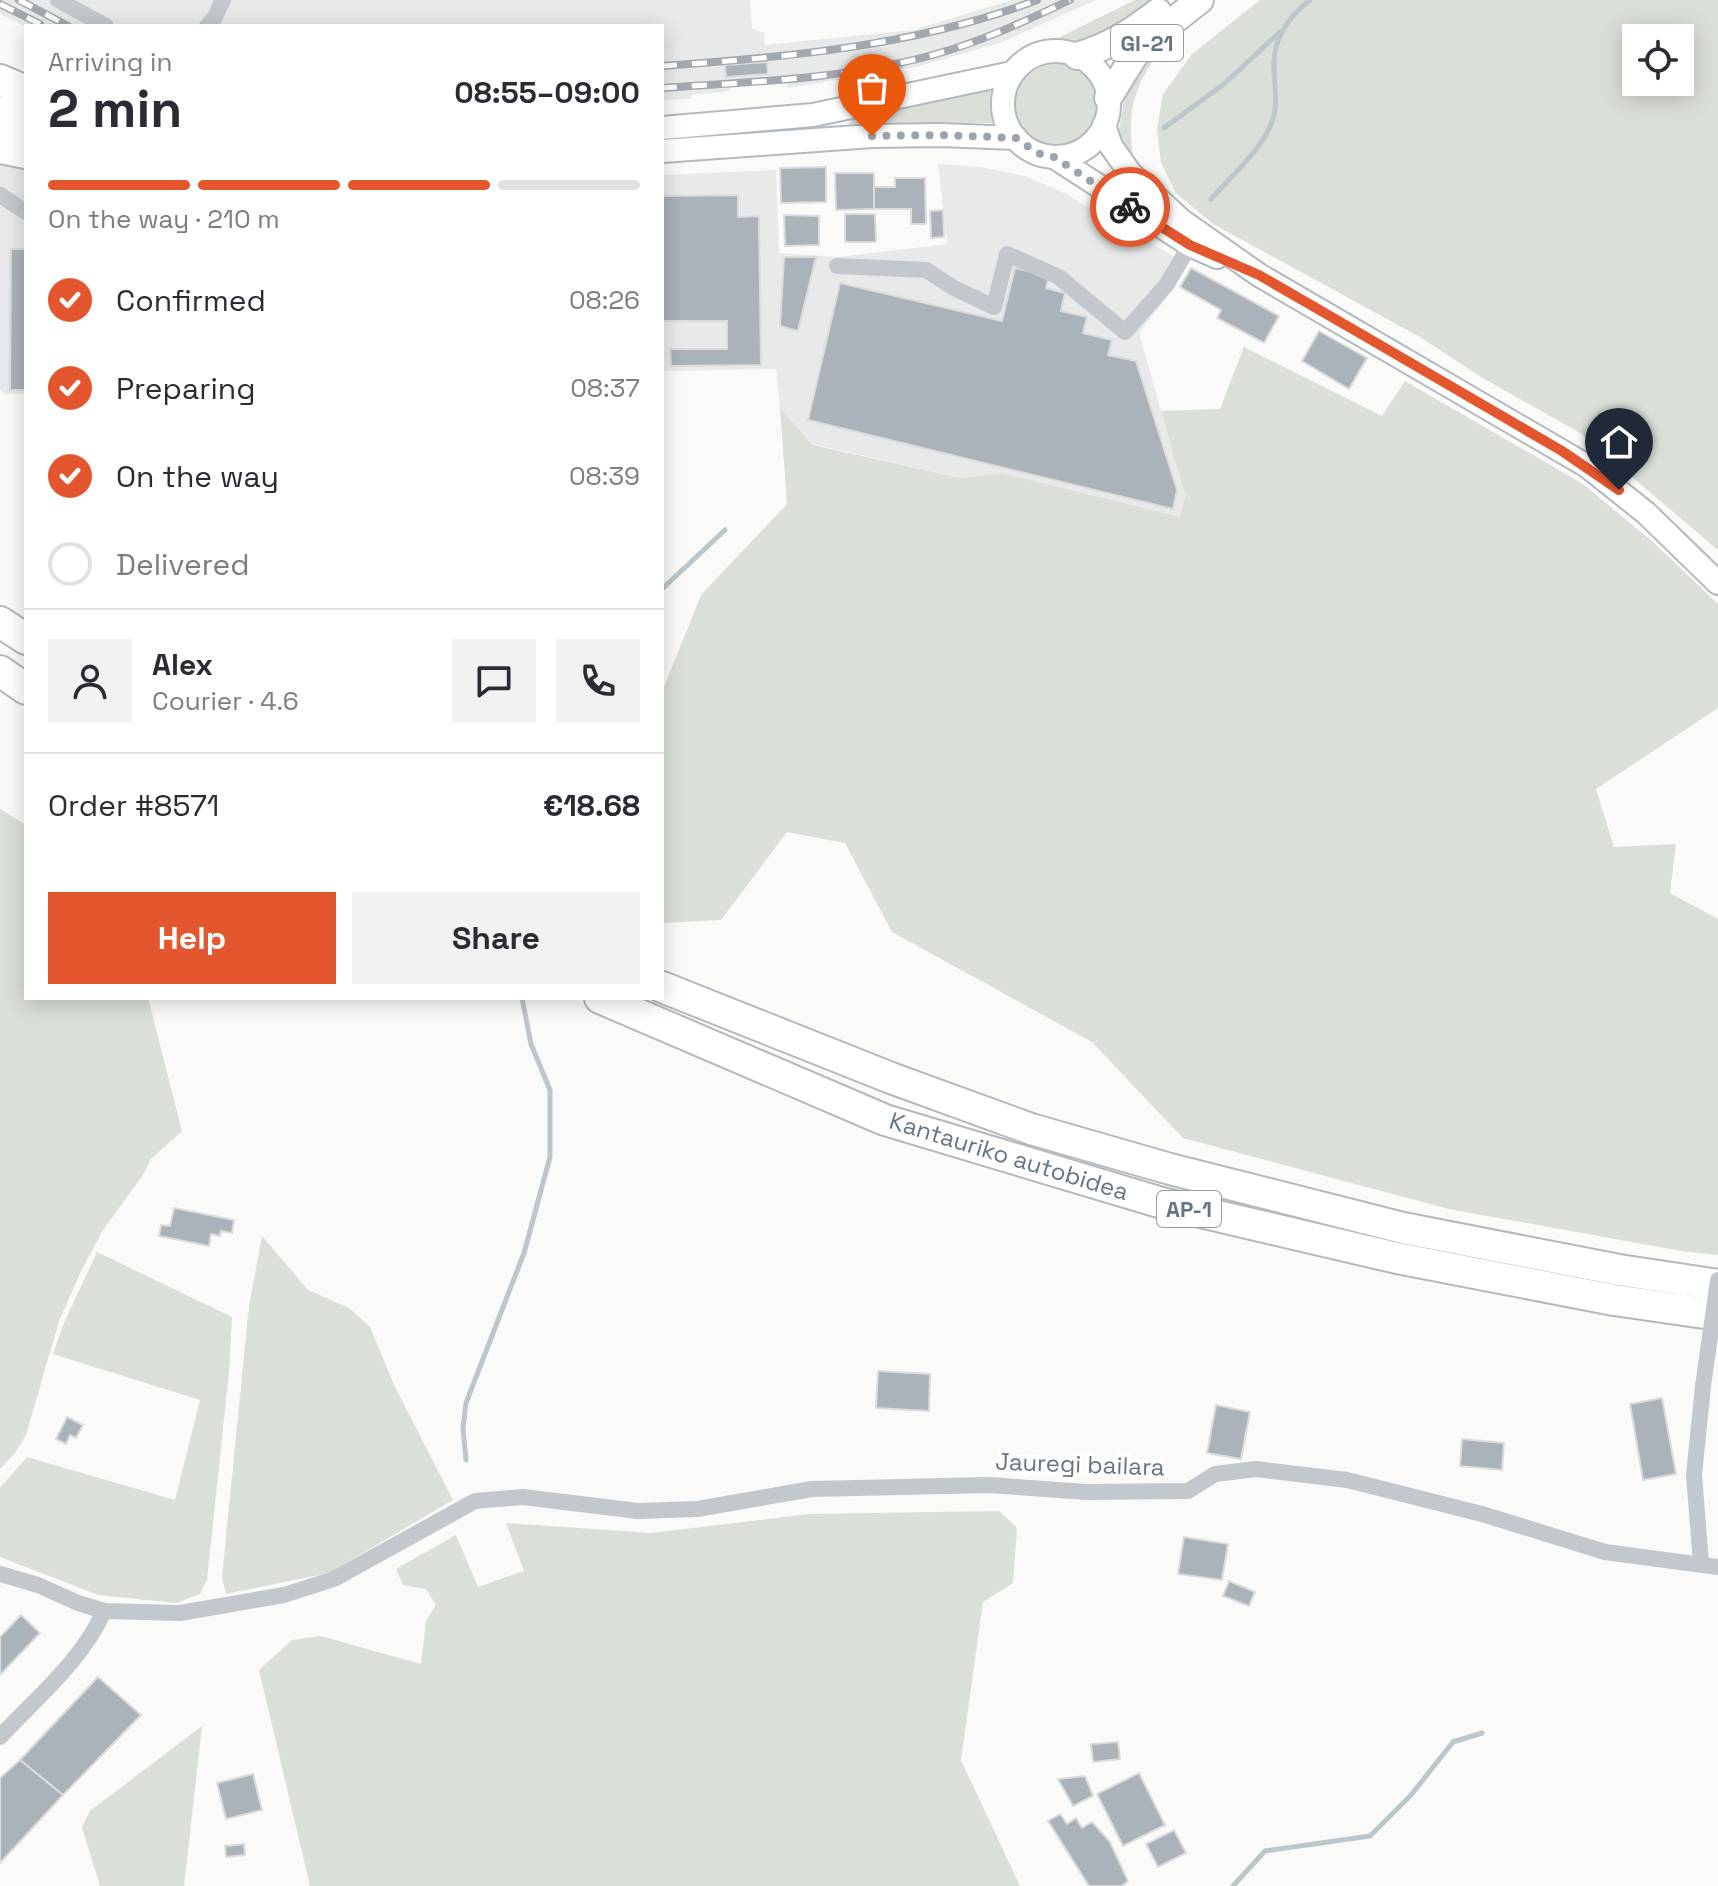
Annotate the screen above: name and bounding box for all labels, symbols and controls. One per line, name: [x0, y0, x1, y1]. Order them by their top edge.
map controls: [1622, 24, 1694, 96]
button: locate: [1622, 24, 1694, 96]
road number: GI-21: [1111, 25, 1183, 61]
text: Arriving in: [48, 45, 172, 79]
pin: [838, 54, 906, 136]
icon: bag: [850, 66, 894, 110]
text: 08:55–09:00: [454, 73, 640, 112]
text: 2 min: [48, 76, 182, 142]
courier: [1090, 167, 1170, 247]
icon: bike: [1108, 185, 1152, 229]
text: On the way · 210 m: [48, 202, 280, 236]
icon: check: [48, 278, 92, 322]
text: Confirmed: [116, 281, 266, 320]
text: 08:26: [569, 283, 640, 317]
icon: check: [48, 366, 92, 410]
text: Preparing: [116, 369, 255, 408]
text: 08:37: [570, 371, 640, 405]
pin: [1585, 408, 1653, 490]
icon: home: [1597, 420, 1641, 464]
icon: check: [48, 454, 92, 498]
text: On the way: [116, 457, 279, 496]
text: 08:39: [569, 459, 640, 493]
text: Delivered: [116, 545, 250, 584]
button: person: [48, 639, 132, 723]
button: chat: [452, 639, 536, 723]
button: phone: [556, 639, 640, 723]
text: Alex: [152, 645, 213, 684]
text: Courier · 4.6: [152, 684, 299, 718]
text: Order #8571: [48, 786, 219, 825]
text: €18.68: [543, 786, 640, 825]
button: Help: [48, 892, 336, 984]
button: Share: [352, 892, 640, 984]
street label: Kantauriko autobidea: [886, 1105, 1133, 1207]
road number: AP-1: [1157, 1191, 1221, 1227]
street label: Jauregi bailara: [995, 1446, 1165, 1482]

